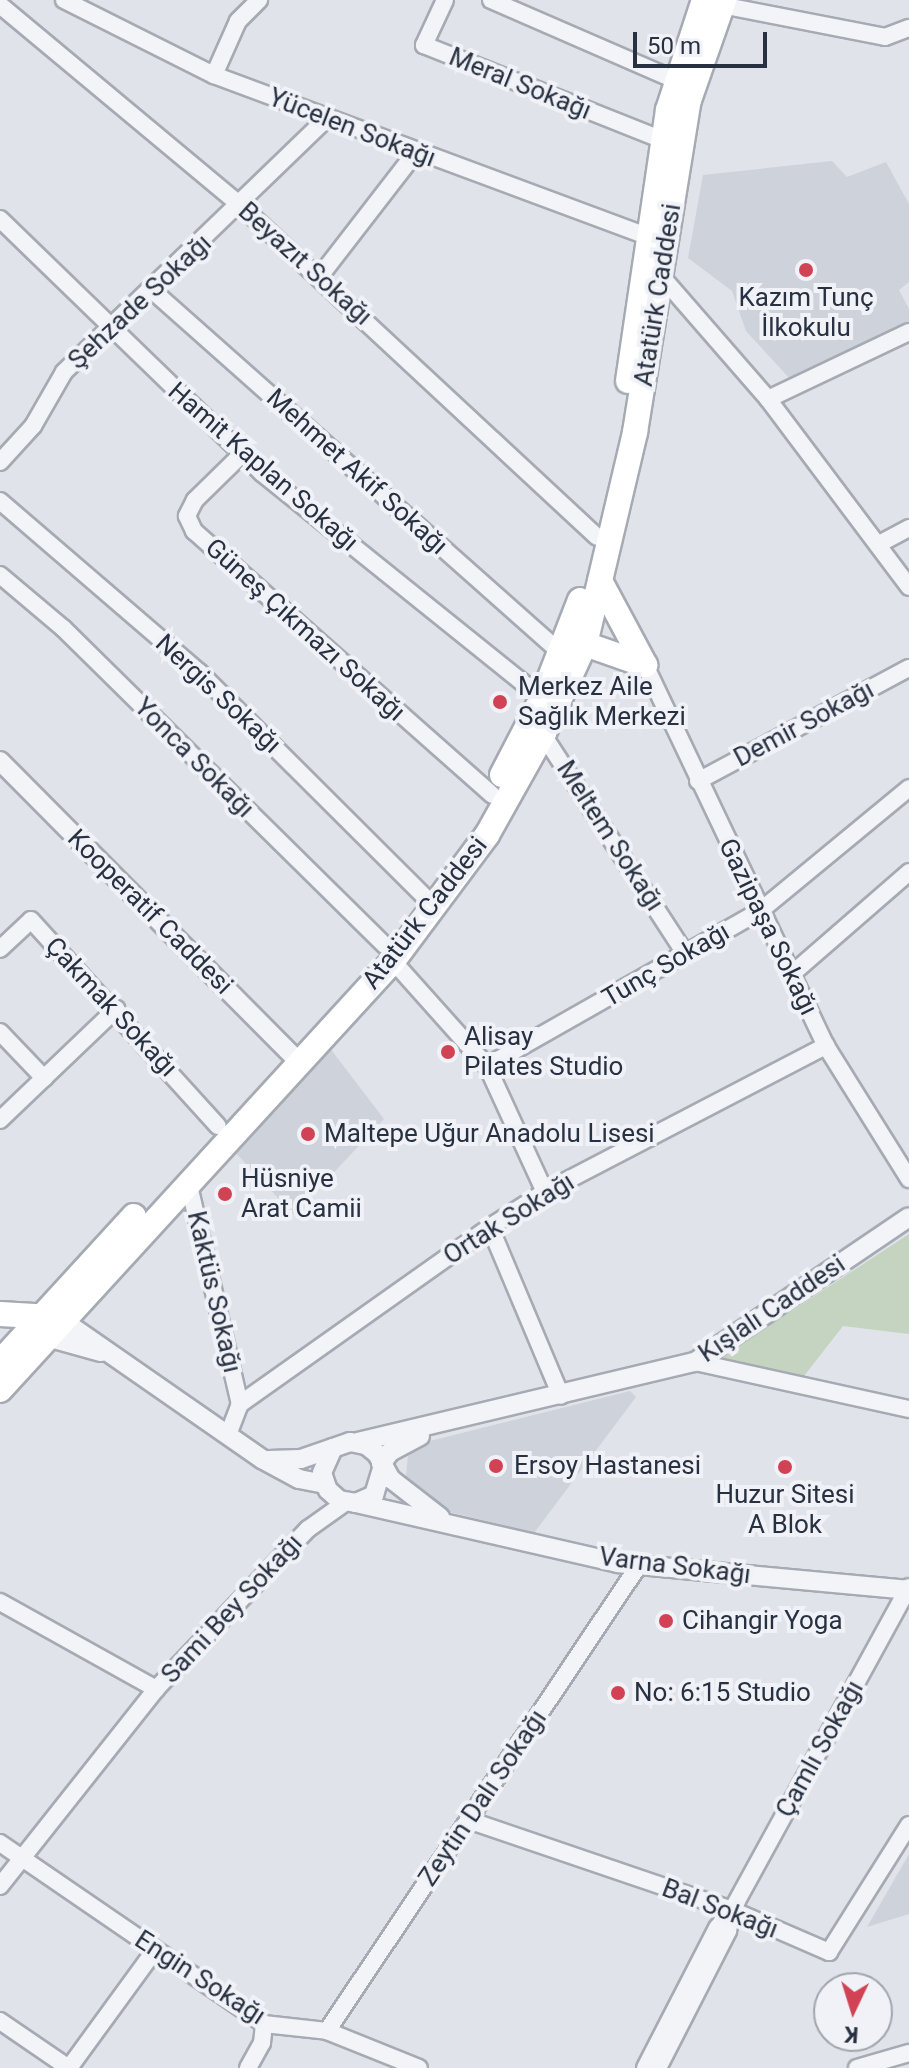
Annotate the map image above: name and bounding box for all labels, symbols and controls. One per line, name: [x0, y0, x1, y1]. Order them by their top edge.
scale bar: [637, 16, 771, 66]
text: 50 m: [647, 32, 701, 60]
street label: Meral Sokağı: [444, 41, 596, 127]
street label: Yücelen Sokağı: [264, 82, 440, 174]
street label: Beyazıt Sokağı: [232, 196, 378, 332]
street label: Atatürk Caddesi: [628, 201, 688, 389]
street label: Şehzade Sokağı: [62, 228, 218, 376]
marker: Kazım Tunç İlkokulu: [797, 261, 815, 279]
place label: Kazım Tunç İlkokulu: [738, 282, 874, 344]
street label: Hamit Kaplan Sokağı: [162, 376, 364, 558]
street label: Mehmet Akif Sokağı: [260, 382, 454, 562]
street label: Güneş Çıkmazı Sokağı: [199, 532, 411, 728]
street label: Nergis Sokağı: [149, 628, 287, 760]
place label: Merkez Aile Sağlık Merkezi: [518, 671, 686, 732]
street label: Demir Sokağı: [729, 674, 879, 774]
marker: Merkez Aile Sağlık Merkezi: [489, 691, 511, 713]
street label: Yonca Sokağı: [128, 692, 260, 824]
street label: Meltem Sokağı: [550, 755, 670, 917]
street label: Kooperatif Caddesi: [61, 823, 239, 1001]
street label: Atatürk Caddesi: [356, 831, 494, 995]
street label: Gazipaşa Sokağı: [712, 834, 824, 1020]
street label: Tunç Sokağı: [597, 916, 735, 1014]
street label: Çakmak Sokağı: [38, 931, 184, 1083]
place label: Alisay Pilates Studio: [464, 1021, 623, 1082]
marker: Alisay Pilates Studio: [439, 1043, 457, 1061]
place label: Maltepe Uğur Anadolu Lisesi: [324, 1118, 655, 1150]
marker: Maltepe Uğur Anadolu Lisesi: [299, 1125, 317, 1143]
place label: Hüsniye Arat Camii: [241, 1163, 362, 1224]
street label: Ortak Sokağı: [438, 1166, 580, 1272]
marker: Hüsniye Arat Camii: [216, 1185, 234, 1203]
street label: Kaktüs Sokağı: [180, 1208, 248, 1376]
street label: Kışlalı Caddesi: [693, 1249, 851, 1369]
place label: Ersoy Hastanesi: [514, 1450, 701, 1482]
marker: Ersoy Hastanesi: [485, 1455, 507, 1477]
marker: Huzur Sitesi A Blok: [776, 1458, 794, 1476]
place label: Huzur Sitesi A Blok: [715, 1479, 855, 1540]
street label: Sami Bey Sokağı: [155, 1528, 309, 1690]
street label: Varna Sokağı: [597, 1541, 753, 1591]
place label: Cihangir Yoga: [682, 1605, 843, 1637]
marker: Cihangir Yoga: [657, 1612, 675, 1630]
street label: Çamlı Sokağı: [770, 1675, 870, 1823]
place label: No: 6:15 Studio: [634, 1677, 811, 1709]
marker: No: 6:15 Studio: [609, 1684, 627, 1702]
street label: Zeytin Dalı Sokağı: [412, 1704, 554, 1892]
street label: Bal Sokağı: [658, 1873, 782, 1945]
street label: Engin Sokağı: [129, 1924, 271, 2032]
north arrow: [813, 1972, 893, 2052]
text: K: [844, 2021, 859, 2047]

